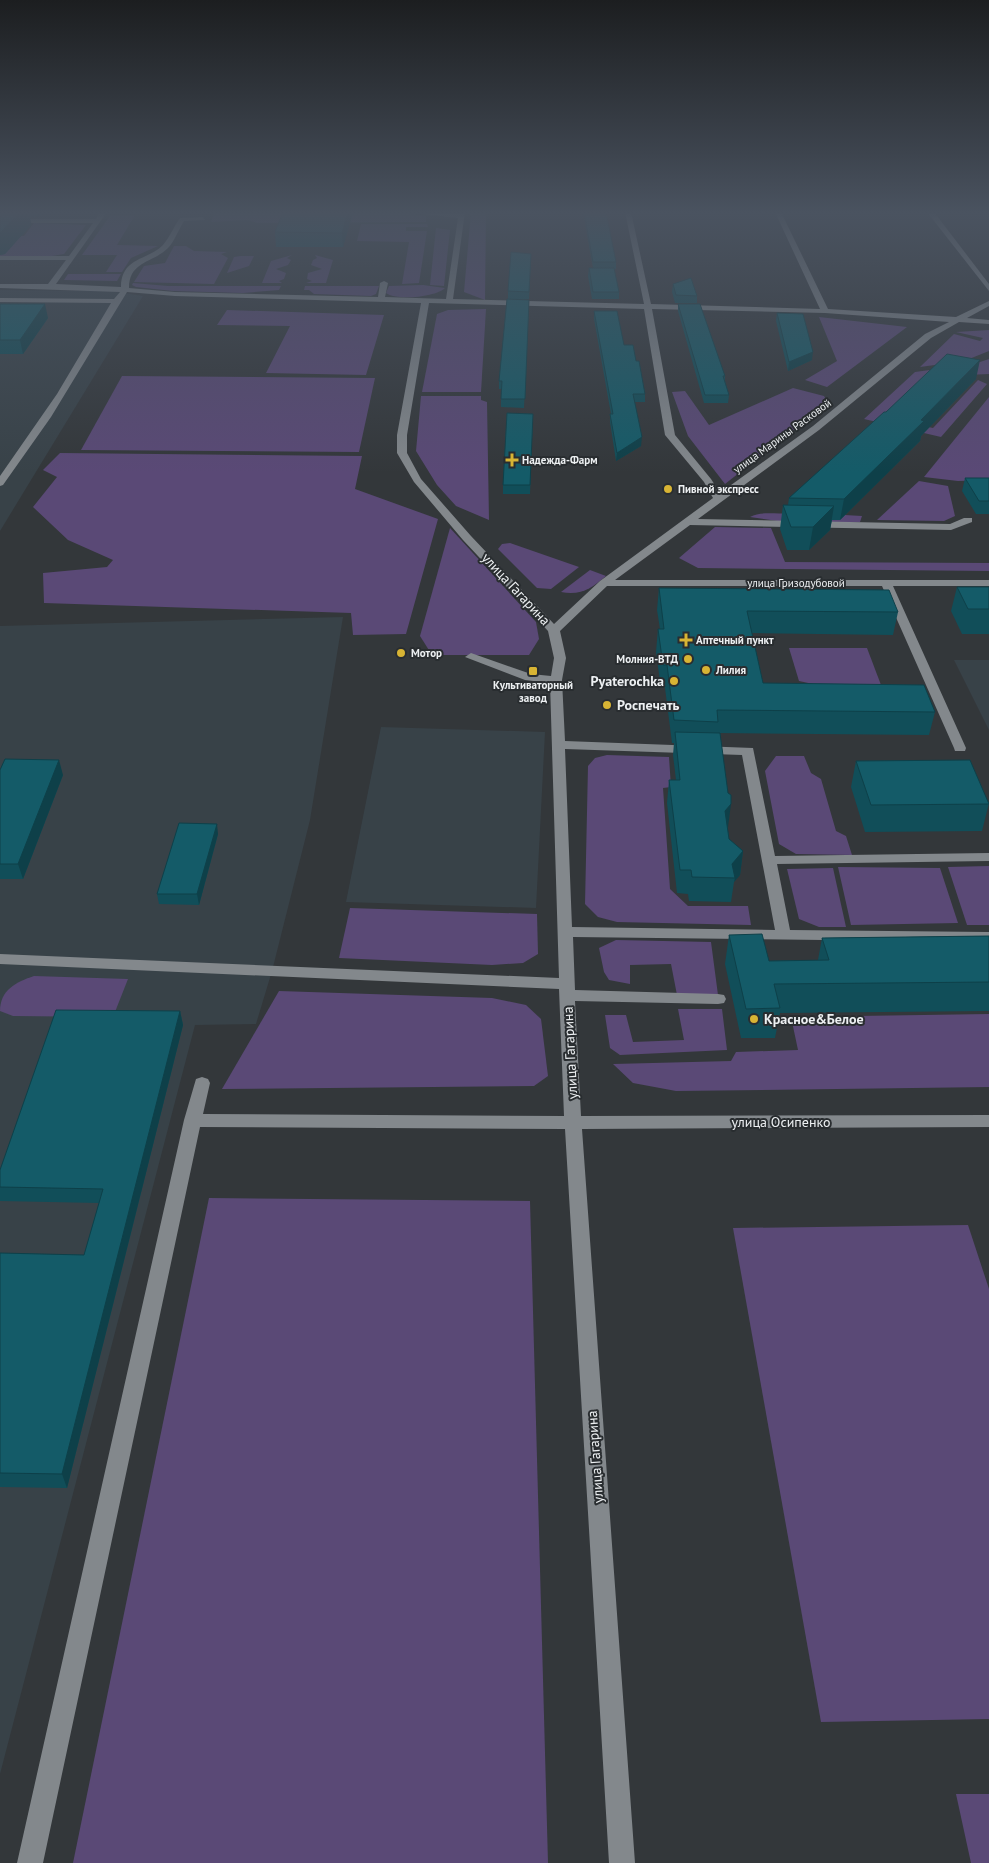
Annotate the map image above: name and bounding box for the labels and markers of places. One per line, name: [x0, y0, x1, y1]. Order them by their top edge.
place label: Надежда-Фарм: [522, 453, 598, 467]
marker: Надежда-Фарм: [506, 454, 518, 466]
place label: Пивной экспресс: [678, 482, 759, 496]
marker: Пивной экспресс: [662, 483, 674, 495]
place label: Аптечный пункт: [696, 633, 774, 647]
marker: Аптечный пункт: [680, 634, 692, 646]
place label: Мотор: [411, 646, 442, 660]
marker: Мотор: [395, 647, 407, 659]
place label: Молния-ВТД: [616, 652, 678, 666]
marker: Молния-ВТД: [682, 653, 694, 665]
place label: Лилия: [715, 663, 746, 677]
marker: Лилия: [700, 664, 712, 676]
marker: Культиваторный завод: [527, 665, 539, 677]
place label: Pyaterochka: [590, 672, 664, 690]
marker: Pyaterochka: [668, 675, 680, 687]
place label: Культиваторный завод: [493, 678, 573, 705]
place label: Роспечать: [617, 696, 680, 714]
marker: Роспечать: [601, 699, 613, 711]
place label: Красное&Белое: [764, 1010, 864, 1028]
marker: Красное&Белое: [748, 1013, 760, 1025]

